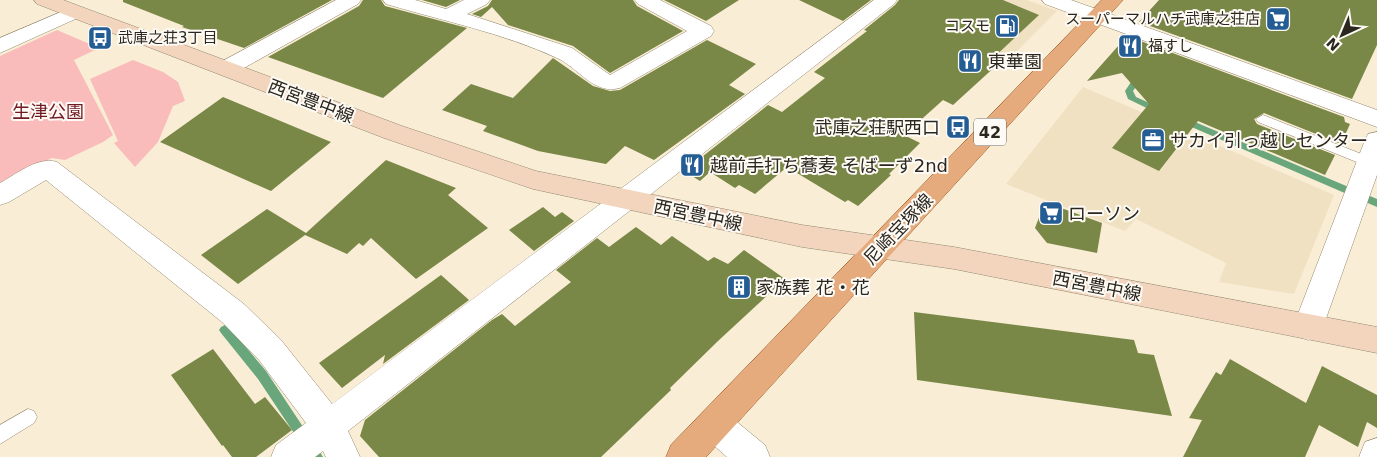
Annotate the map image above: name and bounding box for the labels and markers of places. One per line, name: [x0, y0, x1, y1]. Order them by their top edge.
supermarket icon: スーパーマルハチ武庫之荘店: [1265, 6, 1291, 32]
place label: スーパーマルハチ武庫之荘店: [1065, 10, 1260, 28]
fuel station icon: コスモ: [994, 13, 1020, 39]
place label: コスモ: [945, 17, 990, 35]
bus stop icon: 武庫之荘3丁目: [87, 25, 113, 51]
place label: 武庫之荘3丁目: [118, 29, 218, 47]
restaurant icon: 福すし: [1117, 33, 1143, 59]
place label: 福すし: [1148, 37, 1193, 55]
restaurant icon: 東華園: [957, 48, 983, 74]
place label: 東華園: [988, 51, 1042, 72]
bus stop icon: 武庫之荘駅西口: [945, 114, 971, 140]
place label: 武庫之荘駅西口: [814, 117, 940, 138]
office icon: サカイ引っ越しセンター: [1140, 127, 1166, 153]
place label: サカイ引っ越しセンター: [1170, 130, 1368, 151]
restaurant icon: 越前手打ち蕎麦 そばーず2nd: [679, 152, 705, 178]
place label: 越前手打ち蕎麦 そばーず2nd: [710, 155, 948, 176]
supermarket icon: ローソン: [1038, 200, 1064, 226]
place label: ローソン: [1068, 203, 1140, 224]
building icon: 家族葬 花・花: [726, 274, 752, 300]
place label: 家族葬 花・花: [756, 277, 870, 298]

